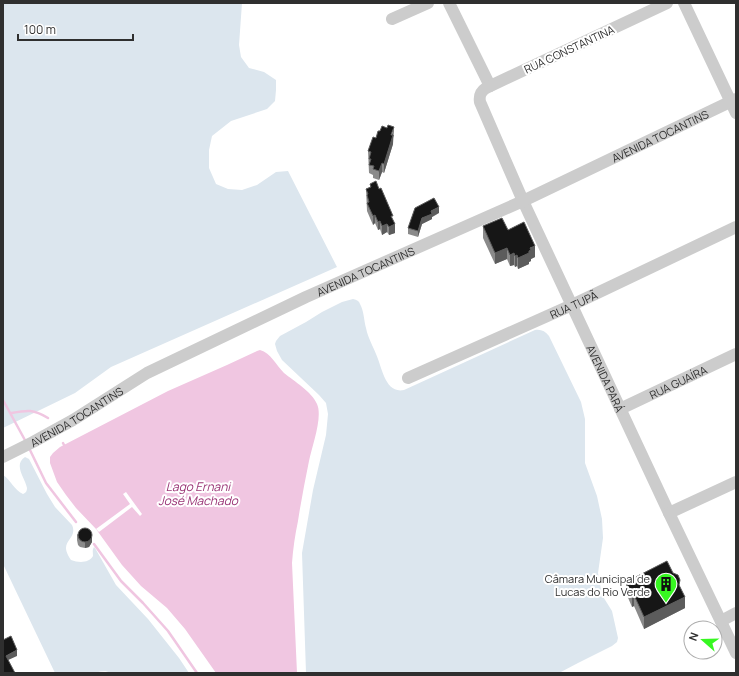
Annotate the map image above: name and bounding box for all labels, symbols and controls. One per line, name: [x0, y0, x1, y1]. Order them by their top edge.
scale bar: [18, 16, 133, 42]
text: 100 m: [24, 21, 56, 38]
street label: RUA CONSTANTINA: [521, 21, 617, 77]
street label: AVENIDA TOCANTINS: [609, 106, 711, 165]
street label: AVENIDA TOCANTINS: [314, 242, 417, 299]
street label: RUA TUPÃ: [547, 287, 600, 322]
street label: AVENIDA PARÁ: [584, 342, 628, 414]
street label: RUA GUAÍRA: [647, 361, 709, 402]
street label: AVENIDA TOCANTINS: [27, 383, 126, 450]
water label: Lago Ernani José Machado: [158, 478, 239, 509]
place label: Câmara Municipal de Lucas do Rio Verde: [545, 571, 651, 599]
building icon: Câmara Municipal de Lucas do Rio Verde: [653, 571, 679, 604]
north arrow: [683, 620, 723, 660]
text: N: [685, 630, 702, 643]

